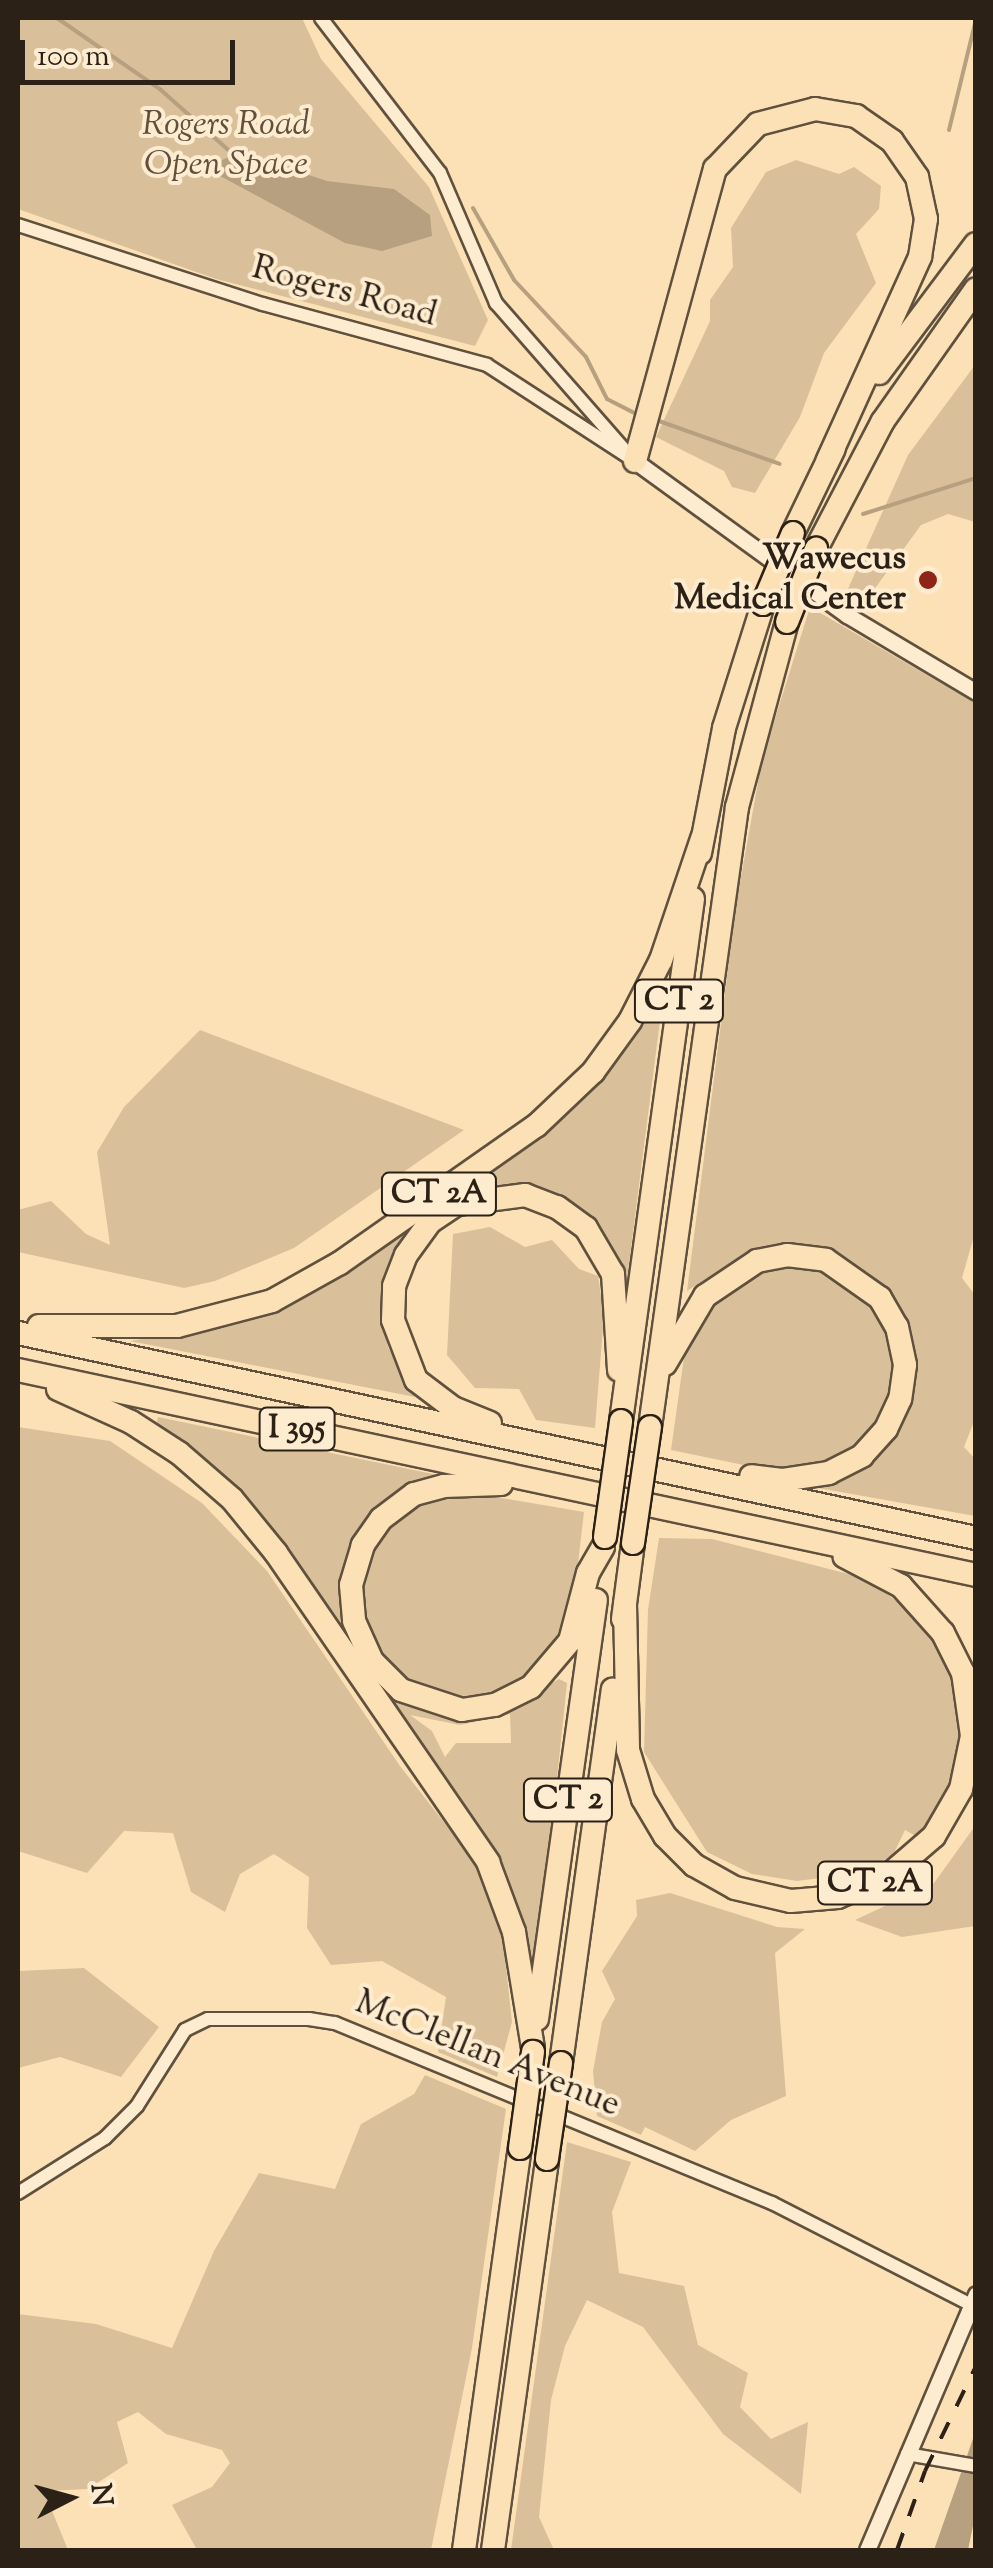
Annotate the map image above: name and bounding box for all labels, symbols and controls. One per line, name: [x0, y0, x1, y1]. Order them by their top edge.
scale bar: [25, 20, 240, 82]
text: 100 m: [37, 36, 110, 79]
park label: Rogers Road Open Space: [142, 105, 310, 187]
street label: Rogers Road: [247, 248, 441, 338]
place label: Wawecus Medical Center: [674, 539, 906, 621]
marker: Wawecus Medical Center: [915, 567, 941, 593]
road number: CT 2: [632, 974, 726, 1028]
road number: CT 2A: [379, 1167, 499, 1221]
road number: I 395: [257, 1402, 337, 1456]
road number: CT 2: [520, 1773, 616, 1827]
road number: CT 2A: [815, 1856, 935, 1910]
street label: McClellan Avenue: [348, 1983, 626, 2127]
north arrow: [20, 2448, 120, 2548]
text: N: [79, 2482, 121, 2508]

